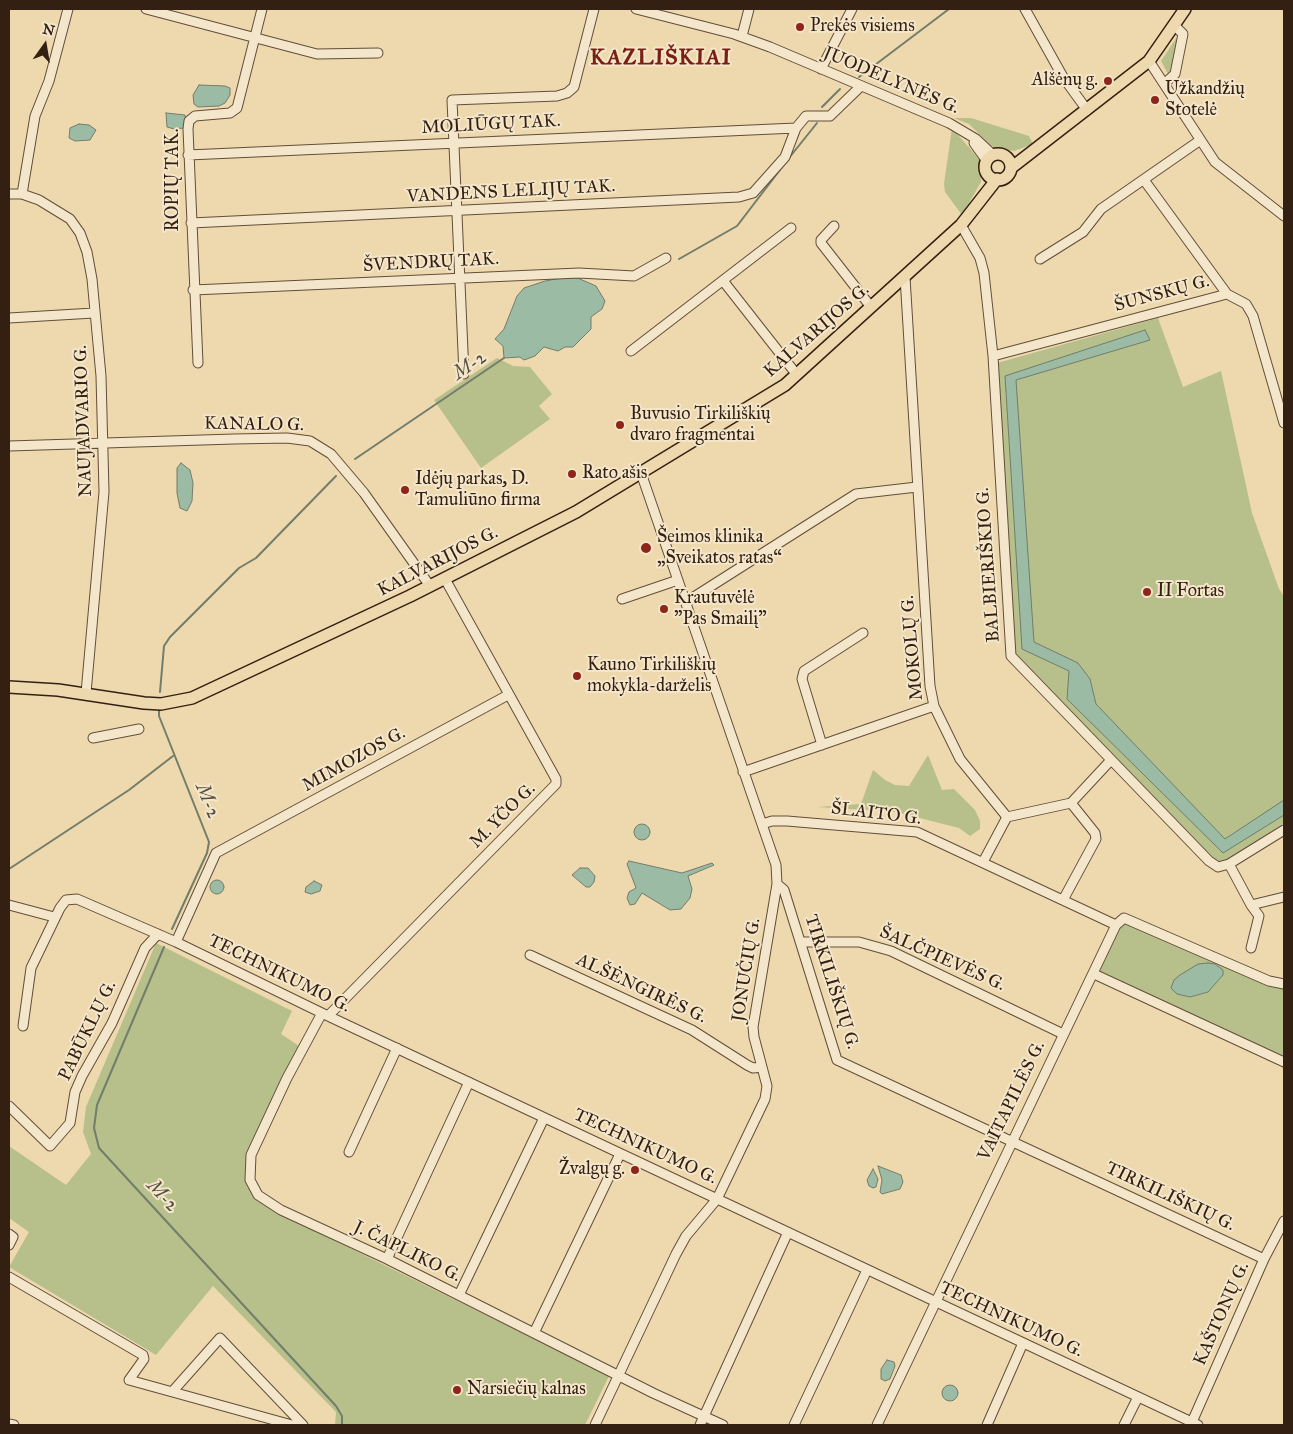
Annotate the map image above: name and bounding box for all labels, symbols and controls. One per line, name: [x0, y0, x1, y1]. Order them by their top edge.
place label: Prekės visiems: [810, 16, 915, 38]
north arrow: [20, 20, 70, 70]
text: N: [41, 20, 56, 40]
marker: Prekės visiems: [794, 21, 806, 33]
street label: JUODELYNĖS G.: [820, 43, 962, 119]
district label: KAZLIŠKIAI: [589, 46, 733, 72]
place label: Alšėnų g.: [1032, 70, 1098, 92]
marker: Alšėnų g.: [1102, 75, 1114, 87]
place label: Užkandžių Stotelė: [1165, 79, 1245, 122]
marker: Užkandžių Stotelė: [1149, 94, 1161, 106]
street label: MOLIŪGŲ TAK.: [421, 111, 561, 139]
street label: ROPIŲ TAK.: [163, 128, 185, 232]
street label: VANDENS LELIJŲ TAK.: [406, 176, 616, 208]
street label: ŠVENDRŲ TAK.: [362, 249, 500, 277]
street label: ŠUNSKŲ G.: [1112, 271, 1212, 317]
street label: KALVARIJOS G.: [760, 279, 874, 383]
street label: NAUJADVARIO G.: [71, 345, 97, 497]
water label: M-2: [449, 347, 491, 385]
place label: Buvusio Tirkiliškių dvaro fragmentai: [630, 404, 771, 446]
street label: KANALO G.: [204, 413, 304, 437]
marker: Buvusio Tirkiliškių dvaro fragmentai: [614, 419, 626, 431]
place label: Rato ašis: [582, 463, 647, 485]
marker: Rato ašis: [566, 468, 578, 480]
place label: Idėjų parkas, D. Tamuliūno firma: [415, 469, 540, 512]
marker: Idėjų parkas, D. Tamuliūno firma: [399, 484, 411, 496]
street label: BALBIERIŠKIO G.: [973, 487, 1005, 643]
street label: KALVARIJOS G.: [374, 522, 502, 602]
place label: Šeimos klinika „Sveikatos ratas“: [657, 527, 782, 570]
marker: Šeimos klinika „Sveikatos ratas“: [639, 541, 653, 555]
place label: II Fortas: [1157, 581, 1224, 603]
marker: II Fortas: [1141, 586, 1153, 598]
place label: Krautuvėlė "Pas Smailį": [674, 588, 767, 630]
street label: MOKOLŲ G.: [898, 595, 928, 701]
marker: Krautuvėlė "Pas Smailį": [658, 603, 670, 615]
place label: Kauno Tirkiliškių mokykla-darželis: [587, 655, 716, 698]
marker: Kauno Tirkiliškių mokykla-darželis: [571, 670, 583, 682]
street label: MIMOZOS G.: [299, 723, 409, 797]
street label: M. YČO G.: [466, 779, 540, 853]
water label: M-2: [190, 780, 224, 822]
street label: ŠLAITO G.: [830, 798, 922, 830]
street label: TIRKILIŠKIŲ G.: [799, 912, 863, 1052]
street label: JONUČIŲ G.: [728, 917, 766, 1023]
street label: ŠALČPIEVĖS G.: [876, 922, 1008, 996]
street label: TECHNIKUMO G.: [204, 930, 354, 1018]
street label: ALŠĖNGIRĖS G.: [572, 949, 710, 1029]
street label: PABŪKLŲ G.: [55, 978, 121, 1084]
street label: VAITAPILĖS G.: [974, 1038, 1050, 1164]
street label: TECHNIKUMO G.: [570, 1104, 720, 1190]
street label: TIRKILIŠKIŲ G.: [1102, 1158, 1238, 1236]
place label: Žvalgų g.: [559, 1159, 625, 1181]
marker: Žvalgų g.: [629, 1164, 641, 1176]
water label: M-2: [142, 1175, 182, 1217]
street label: J. ČAPLIKO G.: [350, 1217, 464, 1287]
street label: KAŠTONŲ G.: [1190, 1259, 1254, 1369]
street label: TECHNIKUMO G.: [936, 1277, 1086, 1363]
place label: Narsiečių kalnas: [467, 1379, 586, 1401]
marker: Narsiečių kalnas: [451, 1384, 463, 1396]

